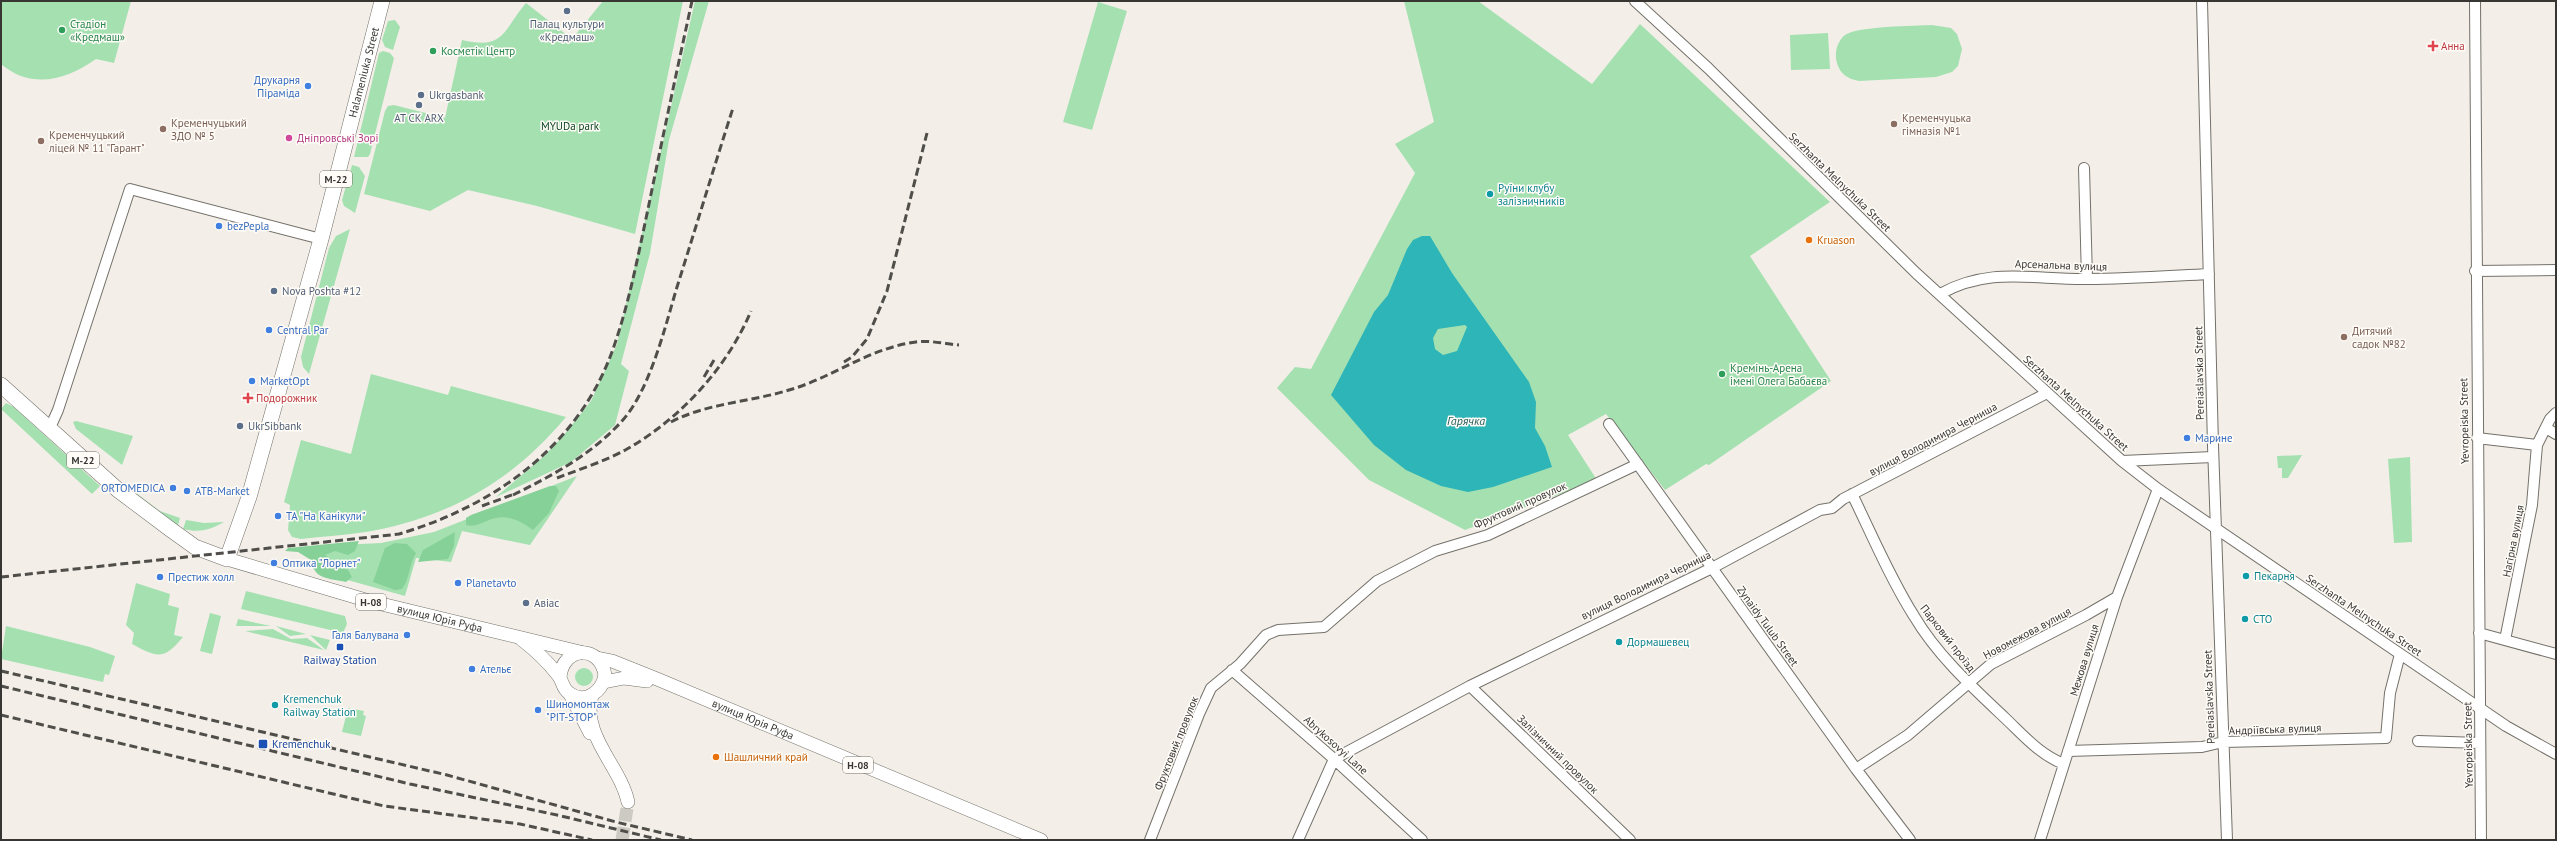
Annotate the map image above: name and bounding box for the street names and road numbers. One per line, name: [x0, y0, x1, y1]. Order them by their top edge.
street label: Halameniuka Street: [345, 25, 382, 119]
street label: Serzhanta Melnychuka Street: [1786, 129, 1894, 235]
road number: М-22: [320, 171, 352, 187]
street label: Арсенальна вулиця: [2015, 256, 2107, 274]
street label: Pereiaslavska Street: [2191, 326, 2207, 420]
street label: Serzhanta Melnychuka Street: [2020, 352, 2132, 454]
street label: Yevropeiska Street: [2456, 377, 2472, 464]
street label: вулиця Володимира Черниша: [1867, 399, 1999, 479]
road number: М-22: [67, 452, 99, 468]
street label: Фруктовий провулок: [1471, 478, 1569, 532]
street label: Нагірна вулиця: [2499, 504, 2527, 578]
street label: вулиця Володимира Черниша: [1579, 547, 1713, 623]
street label: Serzhanta Melnychuka Street: [2303, 571, 2425, 659]
street label: Zynaidy Tulub Street: [1734, 583, 1802, 669]
road number: Н-08: [356, 594, 386, 610]
street label: вулиця Юрія Руфа: [396, 601, 484, 635]
street label: Парковий проїзд: [1917, 601, 1979, 675]
street label: Новомежова вулиця: [1981, 604, 2073, 662]
street label: Межова вулиця: [2066, 622, 2102, 698]
street label: Pereiaslavska Street: [2200, 649, 2218, 744]
street label: Фруктовий провулок: [1151, 693, 1202, 792]
street label: вулиця Юрія Руфа: [710, 696, 796, 743]
street label: Yevropeiska Street: [2460, 701, 2476, 788]
street label: Abrykosovyi Lane: [1301, 712, 1371, 778]
street label: Залізничний провулок: [1514, 712, 1602, 797]
street label: Андріївська вулиця: [2228, 720, 2322, 738]
road number: Н-08: [843, 757, 873, 773]

